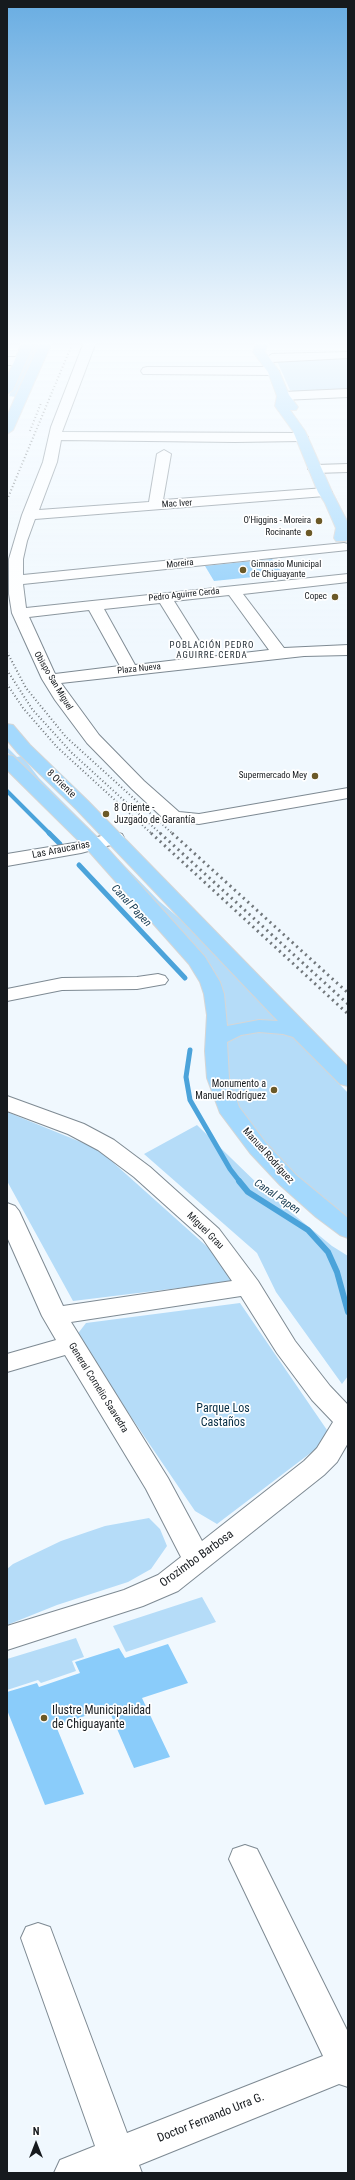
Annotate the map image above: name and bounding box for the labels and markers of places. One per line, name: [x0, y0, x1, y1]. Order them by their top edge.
place label: O'Higgins - Moreira: [243, 516, 311, 526]
marker: O'Higgins - Moreira: [314, 516, 324, 526]
place label: Rocinante: [266, 528, 301, 538]
marker: Rocinante: [304, 528, 314, 538]
place label: Gimnasio Municipal de Chiguayante: [251, 560, 321, 581]
marker: Gimnasio Municipal de Chiguayante: [238, 565, 248, 575]
place label: Copec: [305, 592, 327, 602]
marker: Copec: [330, 592, 340, 602]
place label: Supermercado Mey: [239, 771, 307, 781]
marker: Supermercado Mey: [310, 771, 320, 781]
place label: 8 Oriente - Juzgado de Garantía: [114, 802, 195, 826]
marker: 8 Oriente - Juzgado de Garantía: [101, 809, 111, 819]
place label: Monumento a Manuel Rodríguez: [195, 1078, 266, 1102]
marker: Monumento a Manuel Rodríguez: [269, 1085, 279, 1095]
place label: Ilustre Municipalidad de Chiguayante: [52, 1704, 151, 1732]
marker: Ilustre Municipalidad de Chiguayante: [39, 1713, 49, 1723]

